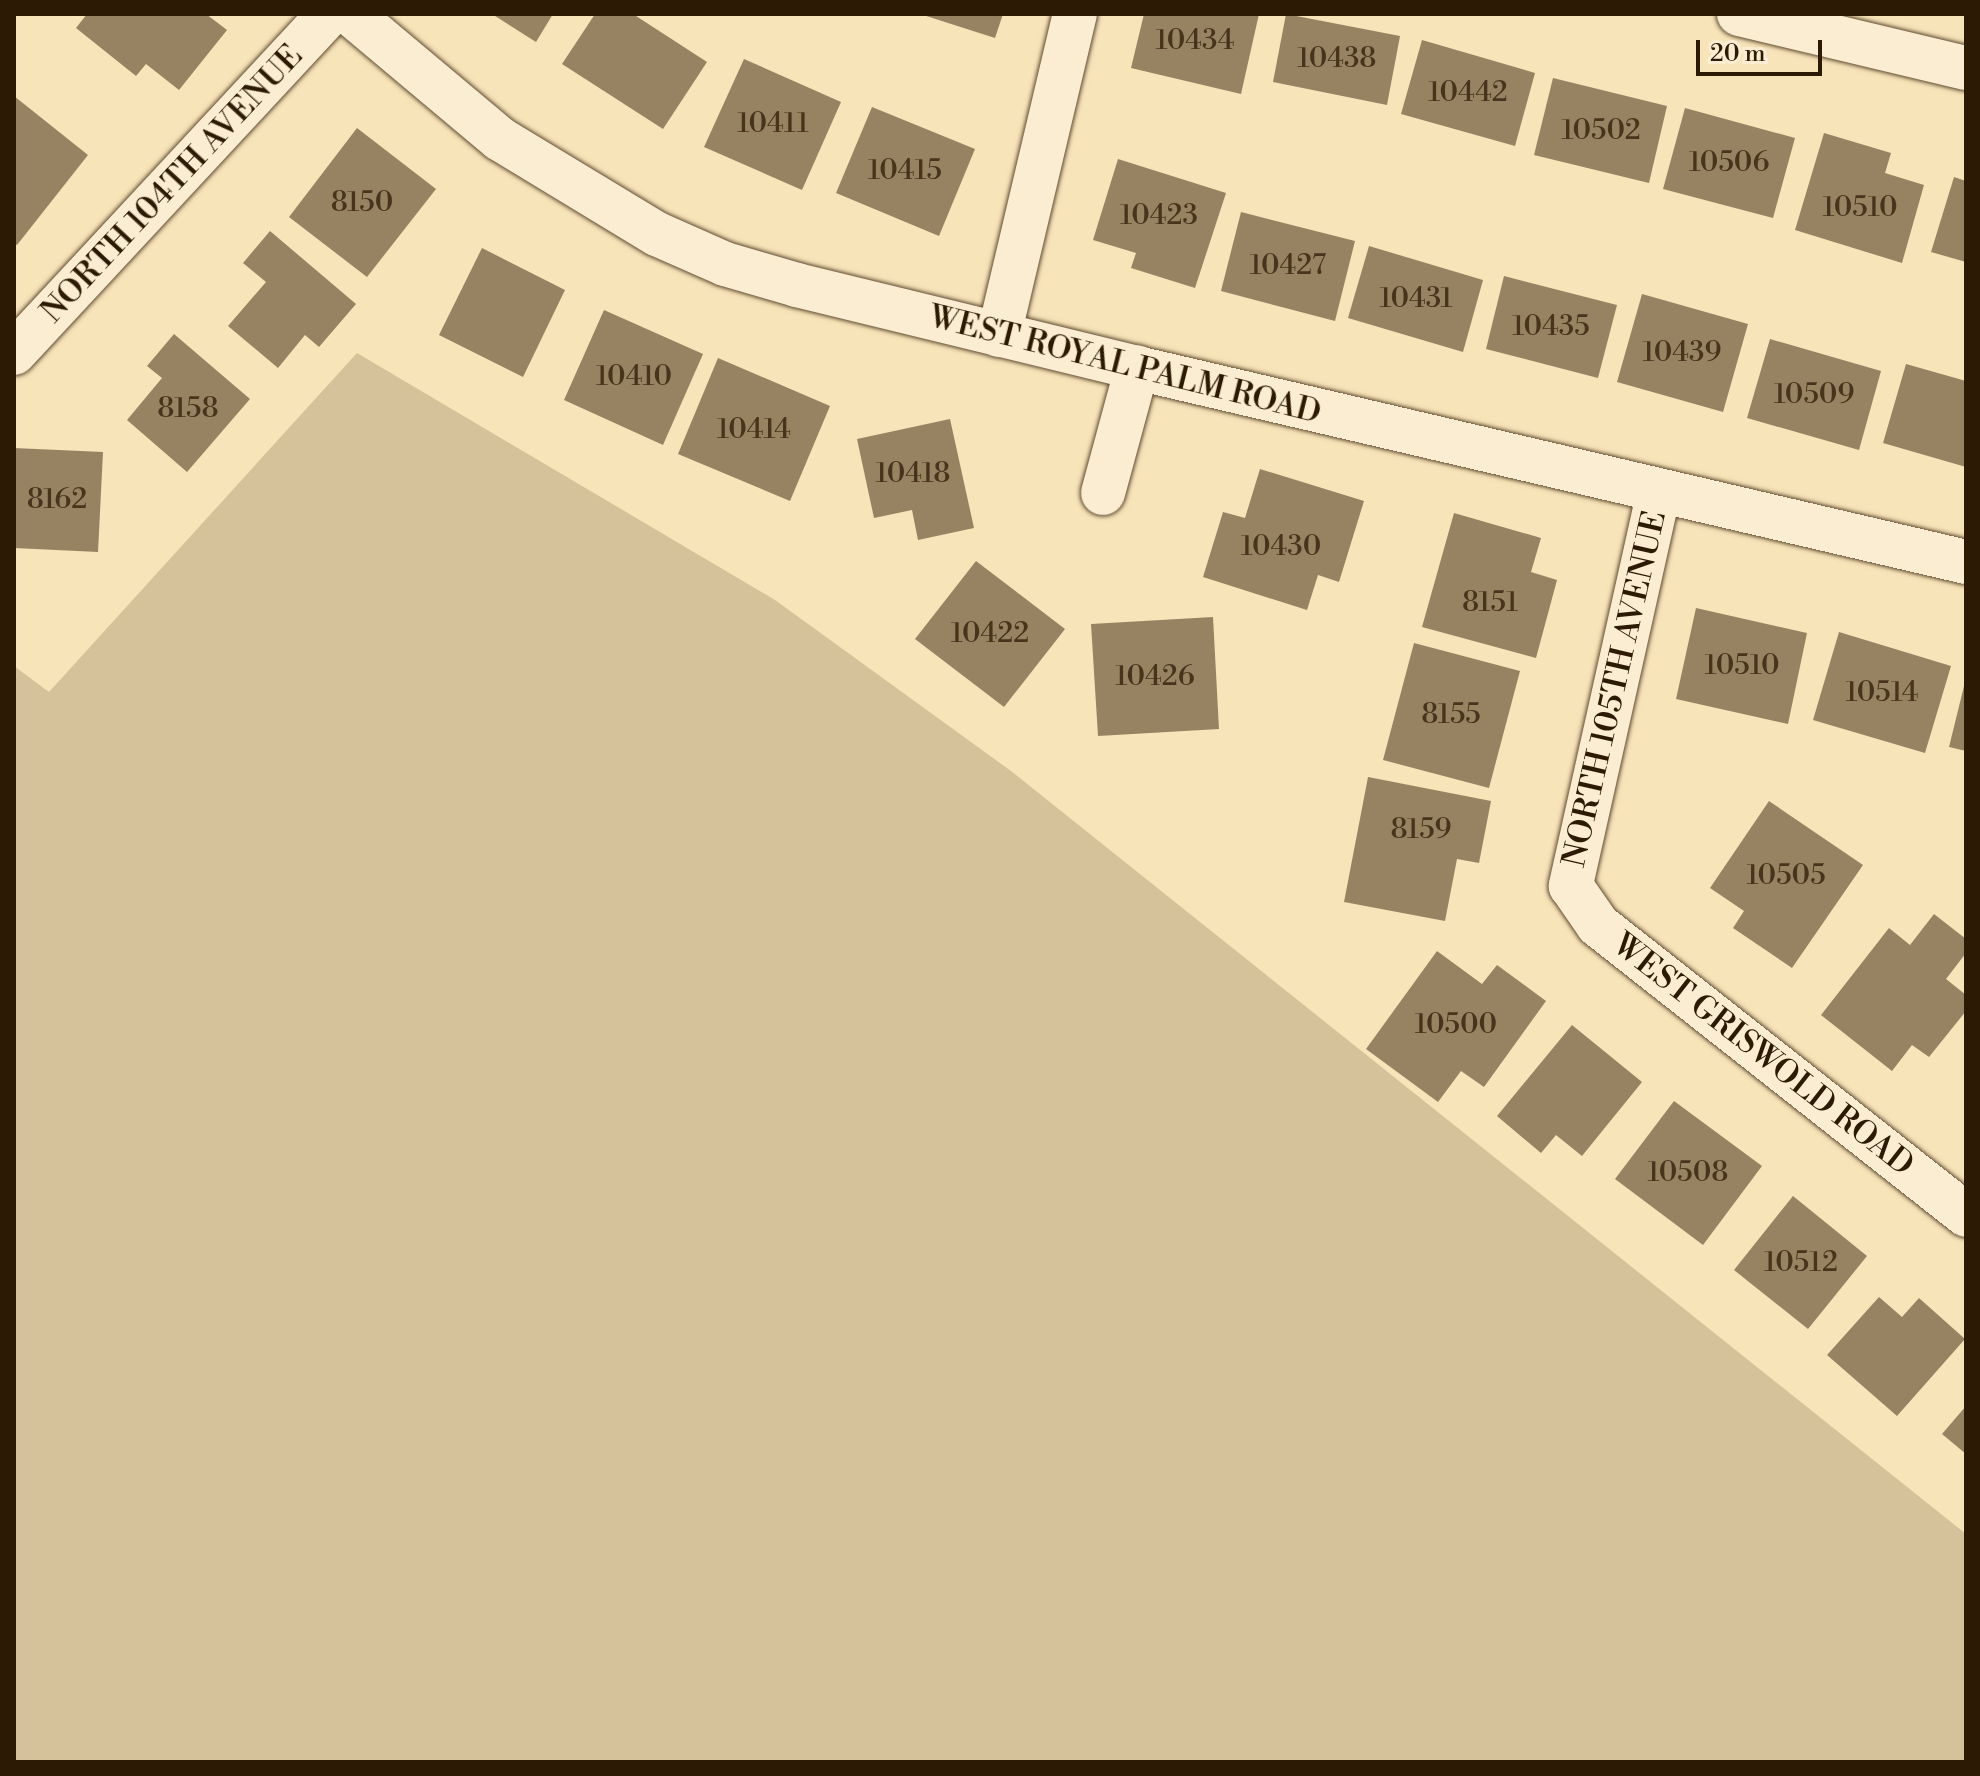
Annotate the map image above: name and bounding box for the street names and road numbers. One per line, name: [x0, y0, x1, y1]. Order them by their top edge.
street label: NORTH 104TH AVENUE: [33, 37, 311, 331]
street label: WEST ROYAL PALM ROAD: [925, 298, 1325, 432]
street label: NORTH 105TH AVENUE: [1555, 507, 1675, 871]
street label: WEST GRISWOLD ROAD: [1605, 926, 1921, 1184]

